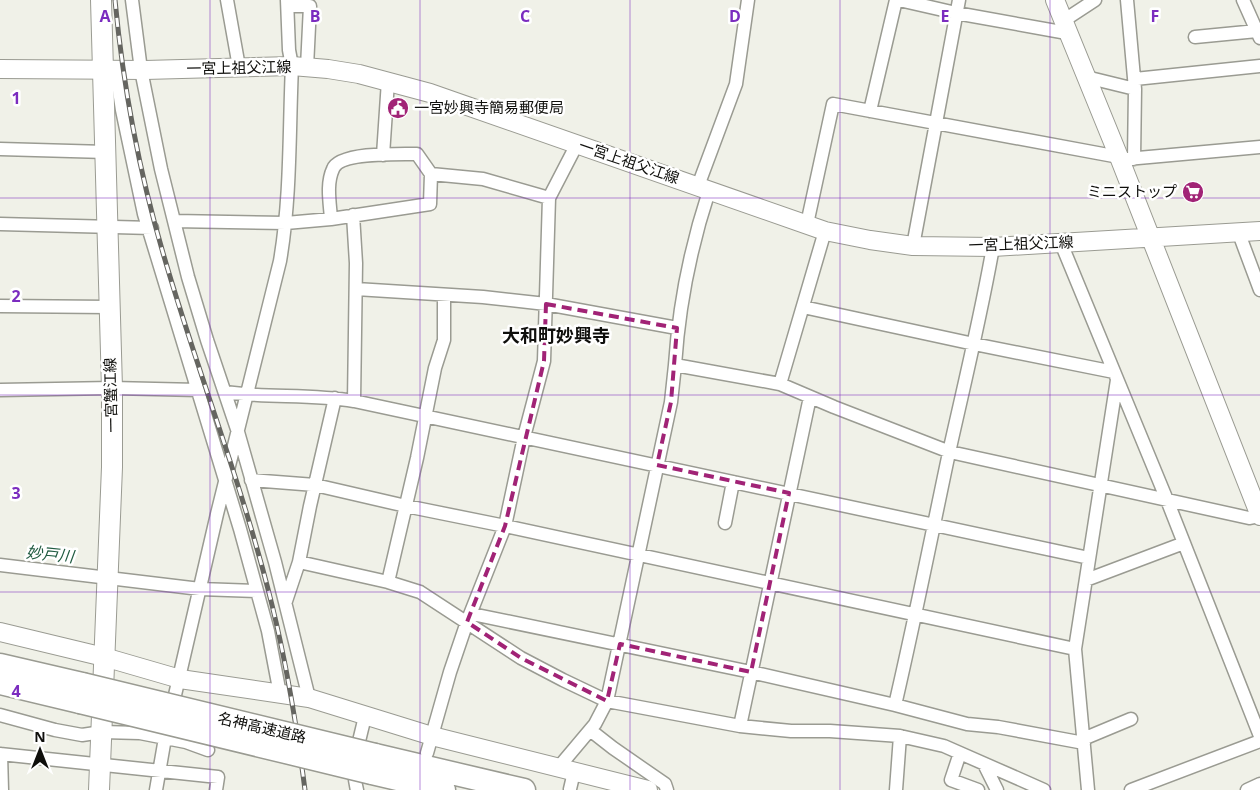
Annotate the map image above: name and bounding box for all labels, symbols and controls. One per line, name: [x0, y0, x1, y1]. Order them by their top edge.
text: A: [99, 5, 111, 27]
text: B: [310, 5, 320, 27]
text: C: [520, 5, 530, 27]
text: D: [729, 5, 741, 27]
text: E: [941, 5, 950, 27]
text: F: [1151, 5, 1159, 27]
street label: 一宮上祖父江線: [186, 56, 292, 78]
text: 1: [11, 87, 21, 109]
public building icon: 一宮妙興寺簡易郵便局: [386, 96, 410, 120]
place label: 一宮妙興寺簡易郵便局: [414, 97, 564, 117]
street label: 一宮上祖父江線: [576, 135, 682, 188]
supermarket icon: ミニストップ: [1181, 180, 1205, 204]
place label: ミニストップ: [1087, 181, 1177, 201]
street label: 一宮上祖父江線: [968, 231, 1074, 255]
text: 2: [11, 285, 21, 307]
district label: 大和町妙興寺: [502, 323, 610, 347]
street label: 一宮蟹江線: [99, 357, 121, 433]
text: 3: [11, 482, 21, 504]
water label: 妙戸川: [25, 541, 77, 568]
text: 4: [11, 680, 21, 702]
street label: 名神高速道路: [216, 707, 308, 747]
north arrow: [15, 725, 65, 775]
text: N: [34, 727, 46, 746]

